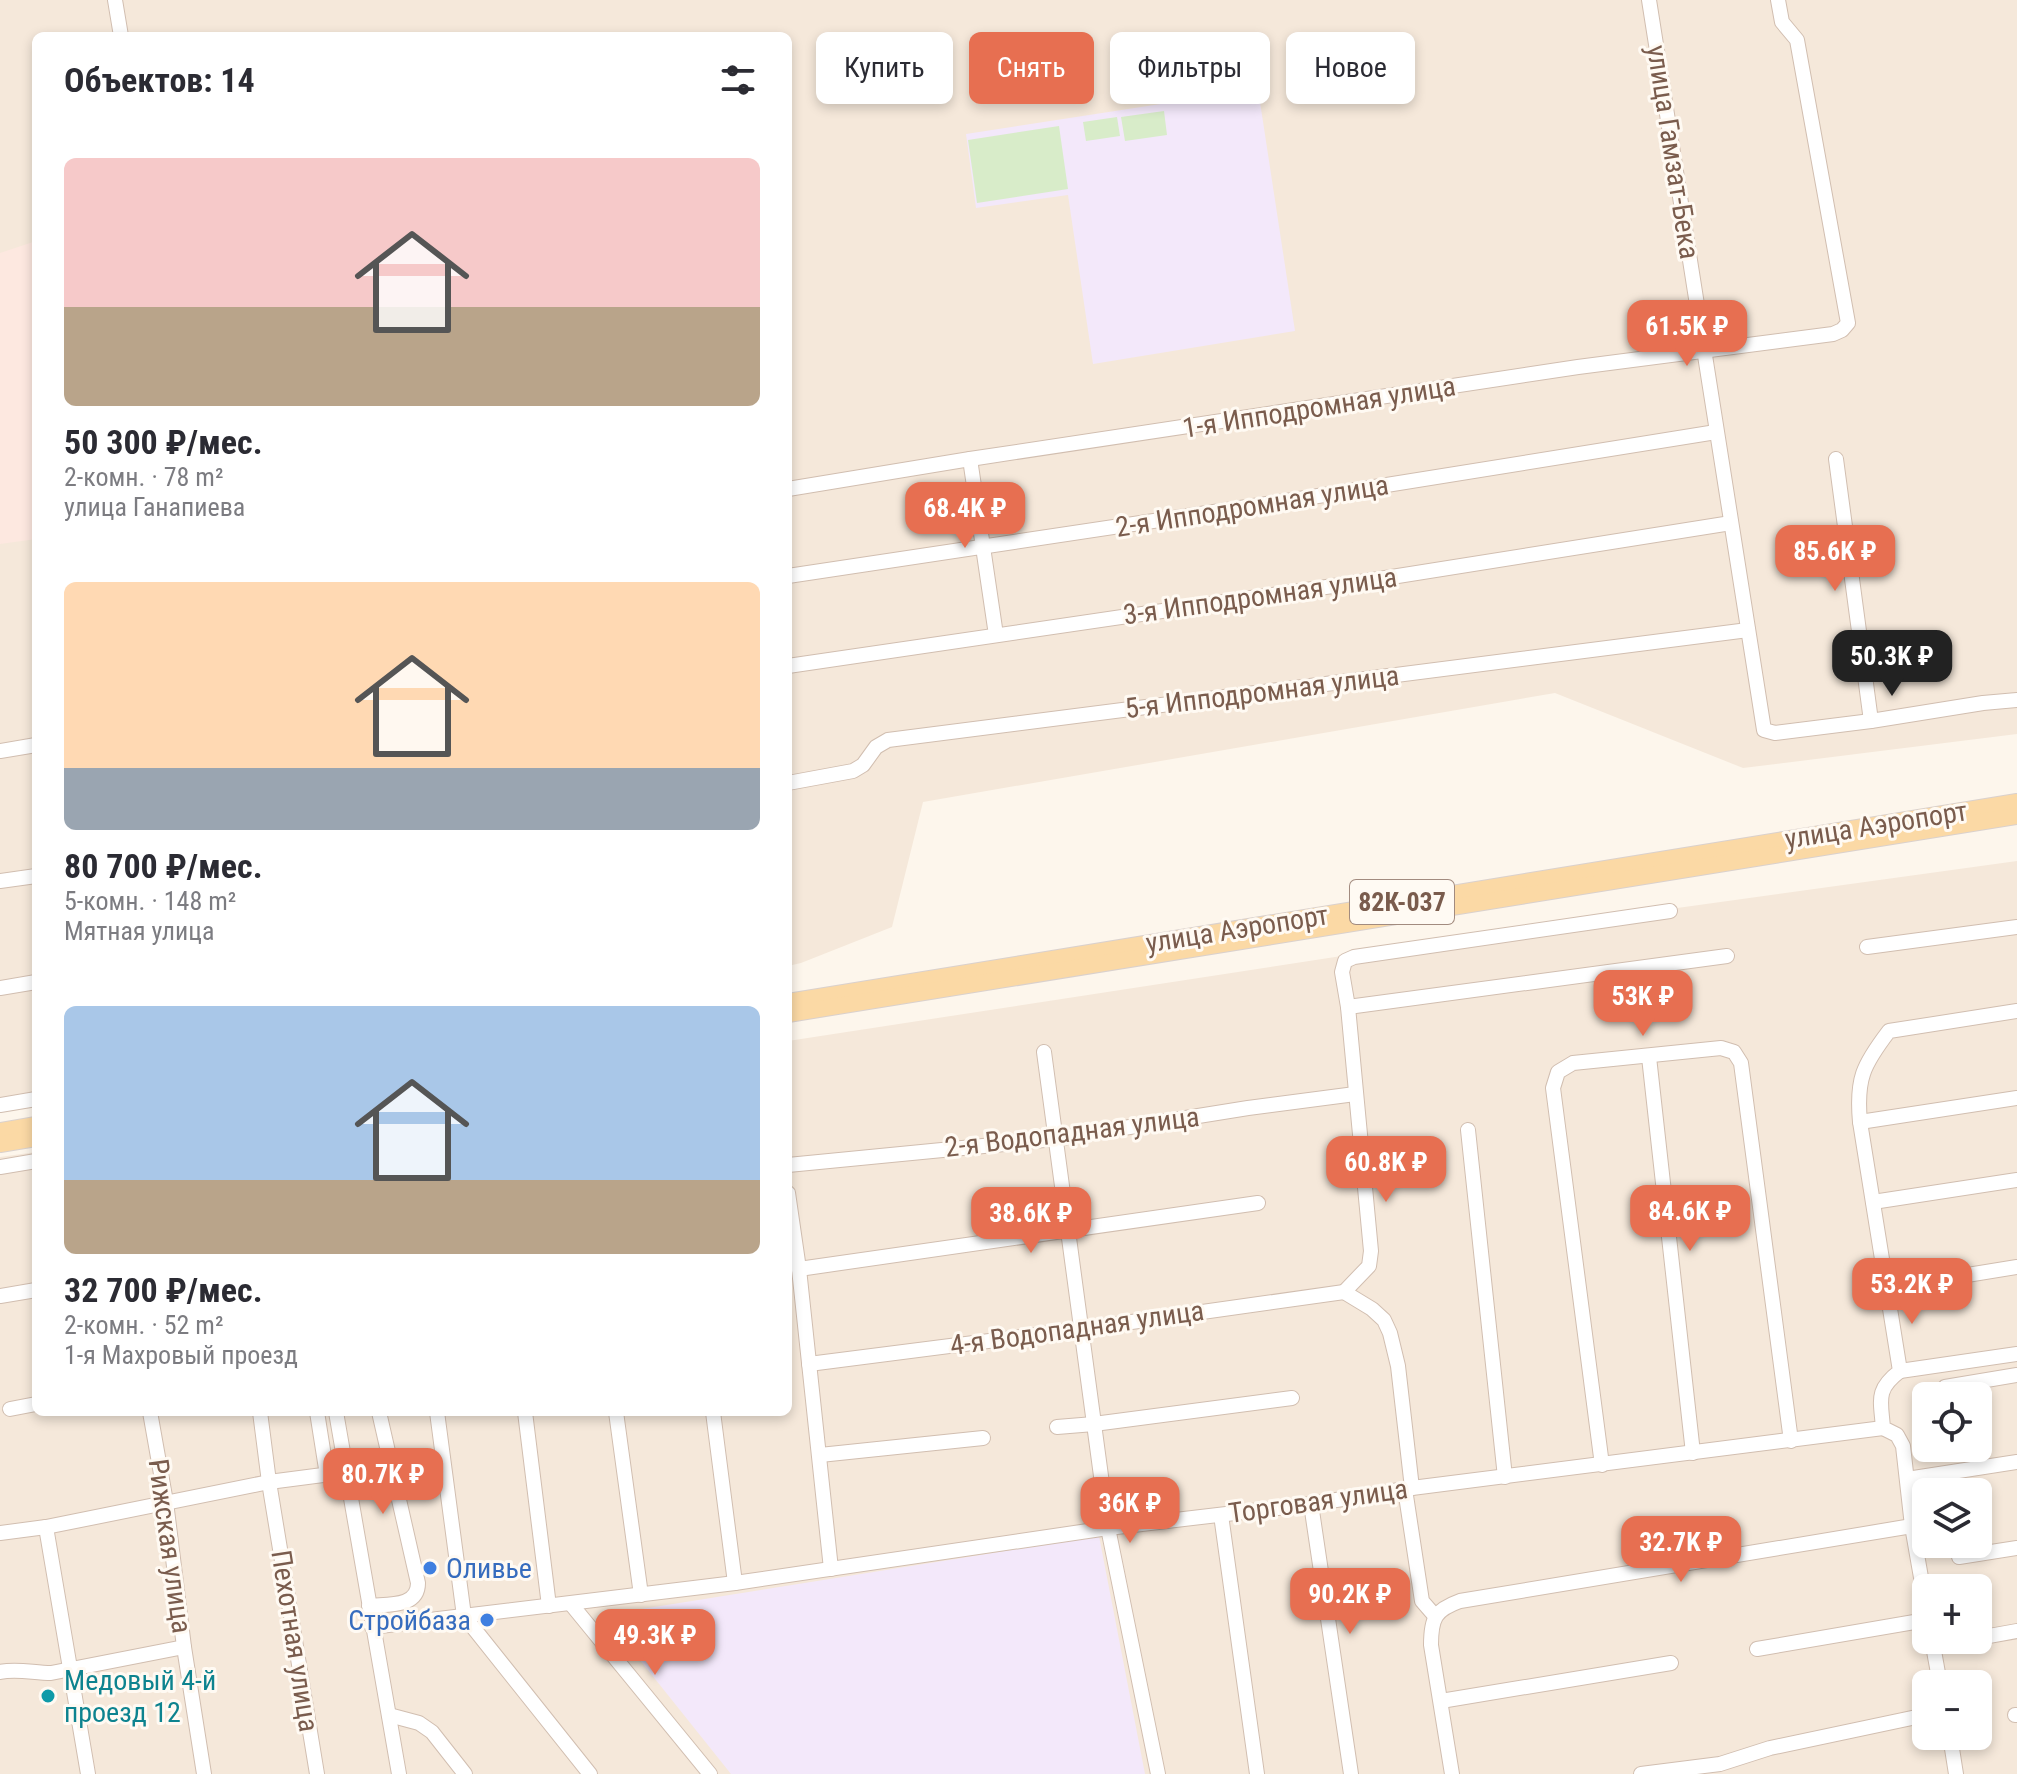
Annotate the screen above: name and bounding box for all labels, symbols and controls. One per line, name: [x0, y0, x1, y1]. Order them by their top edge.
chip: Купить: [816, 32, 953, 104]
chip: Снять: [969, 32, 1094, 104]
chip: Фильтры: [1110, 32, 1270, 104]
chip: Новое: [1286, 32, 1415, 104]
street label: улица Гамзат-Бека: [1640, 43, 1706, 261]
icon: filters: [716, 58, 760, 102]
text: Объектов: 14: [64, 60, 255, 100]
icon: home: [340, 210, 484, 354]
pin: 61.5K ₽: [1613, 300, 1761, 368]
text: 61.5K ₽: [1645, 311, 1729, 341]
street label: 1-я Ипподромная улица: [1180, 369, 1458, 445]
text: 50 300 ₽/мес.: [64, 422, 263, 462]
text: 2-комн. · 78 m²: [64, 462, 224, 492]
street label: 2-я Ипподромная улица: [1113, 468, 1391, 544]
pin: 68.4K ₽: [891, 482, 1039, 550]
text: улица Ганапиева: [64, 492, 245, 522]
text: 68.4K ₽: [923, 493, 1007, 523]
pin: 85.6K ₽: [1761, 525, 1909, 593]
text: 85.6K ₽: [1793, 536, 1877, 566]
street label: 3-я Ипподромная улица: [1121, 560, 1399, 632]
pin: 50.3K ₽: [1818, 630, 1966, 698]
icon: home: [340, 634, 484, 778]
text: 50.3K ₽: [1850, 641, 1934, 671]
street label: 5-я Ипподромная улица: [1123, 659, 1401, 725]
street label: улица Аэропорт: [1782, 794, 1970, 856]
text: 80 700 ₽/мес.: [64, 846, 263, 886]
road number: 82К-037: [1350, 880, 1454, 924]
text: 5-комн. · 148 m²: [64, 886, 236, 916]
street label: улица Аэропорт: [1143, 898, 1331, 960]
text: Мятная улица: [64, 916, 214, 946]
pin: 53K ₽: [1587, 970, 1699, 1038]
text: 53K ₽: [1612, 981, 1674, 1011]
icon: home: [340, 1058, 484, 1202]
street label: 2-я Водопадная улица: [943, 1100, 1201, 1164]
pin: 60.8K ₽: [1312, 1136, 1460, 1204]
text: 60.8K ₽: [1344, 1147, 1428, 1177]
pin: 84.6K ₽: [1616, 1185, 1764, 1253]
pin: 38.6K ₽: [957, 1187, 1105, 1255]
text: 84.6K ₽: [1648, 1196, 1732, 1226]
text: 38.6K ₽: [989, 1198, 1073, 1228]
pin: 53.2K ₽: [1838, 1258, 1986, 1326]
text: 53.2K ₽: [1870, 1269, 1954, 1299]
text: 32 700 ₽/мес.: [64, 1270, 263, 1310]
street label: 4-я Водопадная улица: [948, 1294, 1206, 1362]
text: 2-комн. · 52 m²: [64, 1310, 224, 1340]
text: 1-я Махровый проезд: [64, 1340, 298, 1370]
map controls: [1912, 1382, 1992, 1750]
button: locate: [1912, 1382, 1992, 1462]
pin: 80.7K ₽: [309, 1448, 457, 1516]
street label: Рижская улица: [141, 1457, 199, 1635]
text: 80.7K ₽: [341, 1459, 425, 1489]
street label: Торговая улица: [1226, 1472, 1410, 1530]
pin: 36K ₽: [1074, 1477, 1186, 1545]
button: layers: [1912, 1478, 1992, 1558]
text: 36K ₽: [1099, 1488, 1161, 1518]
pin: 32.7K ₽: [1607, 1516, 1755, 1584]
text: 32.7K ₽: [1639, 1527, 1723, 1557]
street label: Пехотная улица: [264, 1548, 326, 1734]
place label: Оливье: [446, 1552, 532, 1585]
marker: Оливье: [421, 1559, 439, 1577]
pin: 90.2K ₽: [1276, 1568, 1424, 1636]
button: +: [1912, 1574, 1992, 1654]
text: 90.2K ₽: [1308, 1579, 1392, 1609]
place label: Стройбаза: [348, 1604, 471, 1637]
pin: 49.3K ₽: [581, 1609, 729, 1677]
marker: Стройбаза: [478, 1611, 496, 1629]
text: 49.3K ₽: [613, 1620, 697, 1650]
place label: Медовый 4-й проезд 12: [64, 1664, 216, 1729]
button: −: [1912, 1670, 1992, 1750]
marker: Медовый 4-й проезд 12: [39, 1687, 57, 1705]

